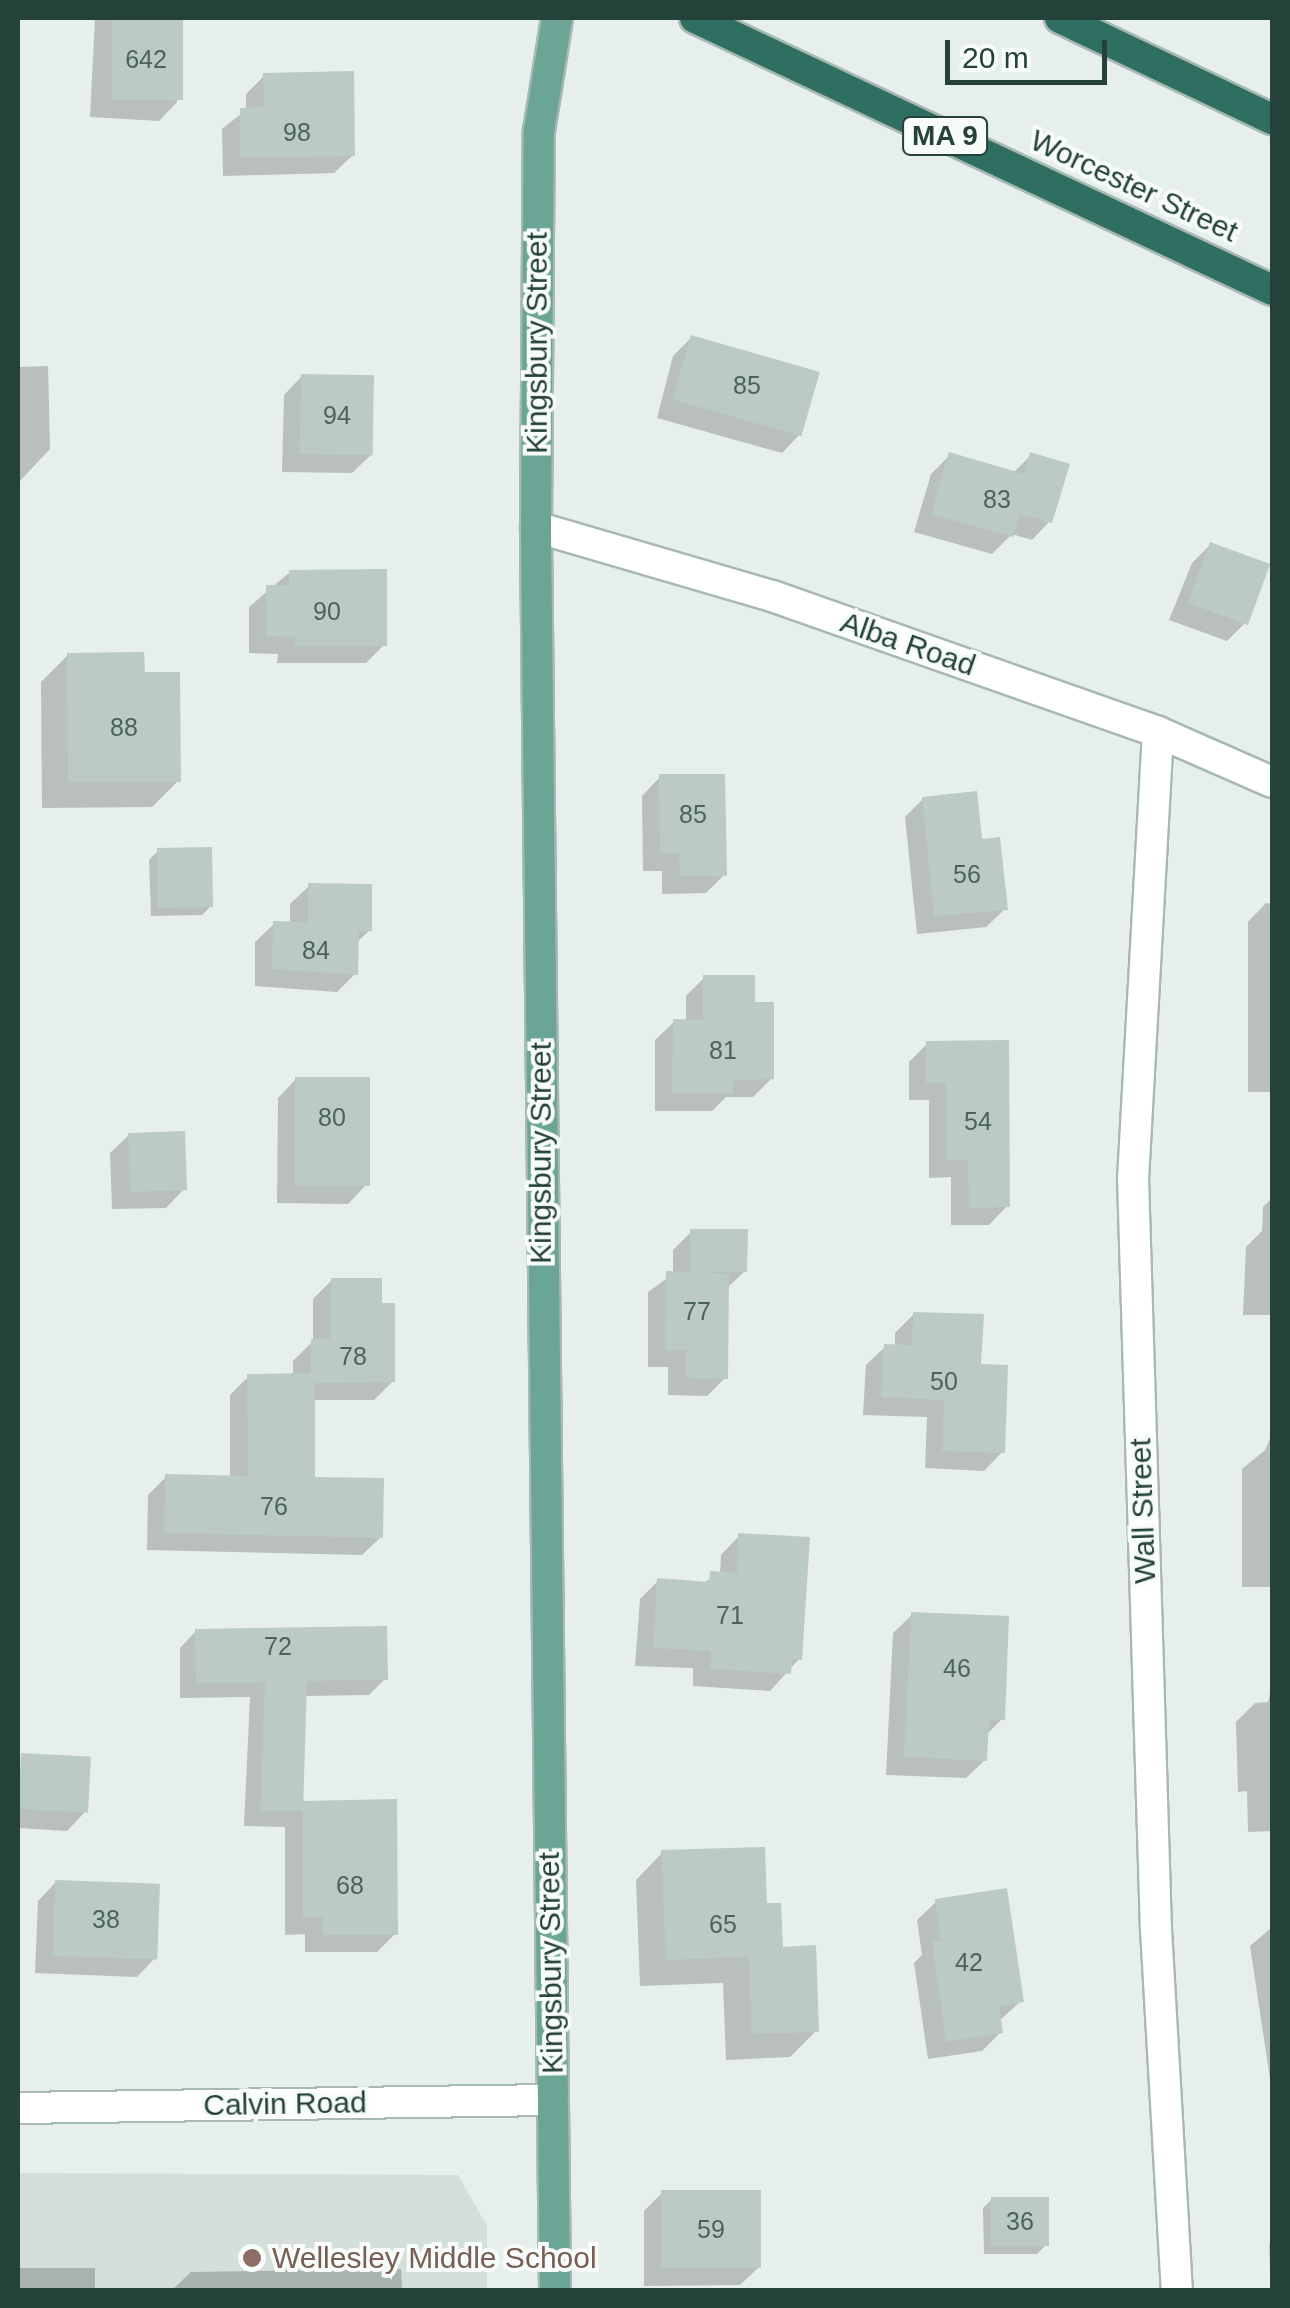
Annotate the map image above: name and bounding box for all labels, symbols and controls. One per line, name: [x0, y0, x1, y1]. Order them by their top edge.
scale bar: [950, 20, 1112, 82]
text: 20 m: [962, 41, 1029, 74]
house number: 642: [125, 44, 167, 74]
road number: MA 9: [900, 113, 990, 159]
house number: 98: [283, 117, 311, 147]
street label: Worcester Street: [1025, 122, 1243, 250]
street label: Kingsbury Street: [519, 232, 555, 454]
house number: 85: [733, 370, 761, 400]
house number: 94: [323, 400, 351, 430]
house number: 83: [983, 484, 1011, 514]
house number: 90: [313, 596, 341, 626]
street label: Alba Road: [836, 604, 980, 684]
house number: 88: [110, 712, 138, 742]
house number: 85: [679, 799, 707, 829]
house number: 56: [953, 859, 981, 889]
house number: 84: [302, 935, 330, 965]
house number: 81: [709, 1035, 737, 1065]
street label: Kingsbury Street: [523, 1042, 559, 1264]
house number: 80: [318, 1102, 346, 1132]
house number: 54: [964, 1106, 992, 1136]
house number: 77: [683, 1296, 711, 1326]
house number: 78: [339, 1341, 367, 1371]
house number: 50: [930, 1366, 958, 1396]
street label: Wall Street: [1122, 1438, 1164, 1584]
house number: 76: [260, 1491, 288, 1521]
house number: 71: [716, 1600, 744, 1630]
house number: 72: [264, 1631, 292, 1661]
house number: 46: [943, 1653, 971, 1683]
street label: Kingsbury Street: [531, 1852, 571, 2074]
house number: 68: [336, 1870, 364, 1900]
house number: 38: [92, 1904, 120, 1934]
house number: 65: [709, 1909, 737, 1939]
house number: 42: [955, 1947, 983, 1977]
street label: Calvin Road: [203, 2085, 367, 2123]
house number: 36: [1006, 2206, 1034, 2236]
house number: 59: [697, 2214, 725, 2244]
place label: Wellesley Middle School: [272, 2240, 597, 2276]
marker: Wellesley Middle School: [241, 2247, 263, 2269]

